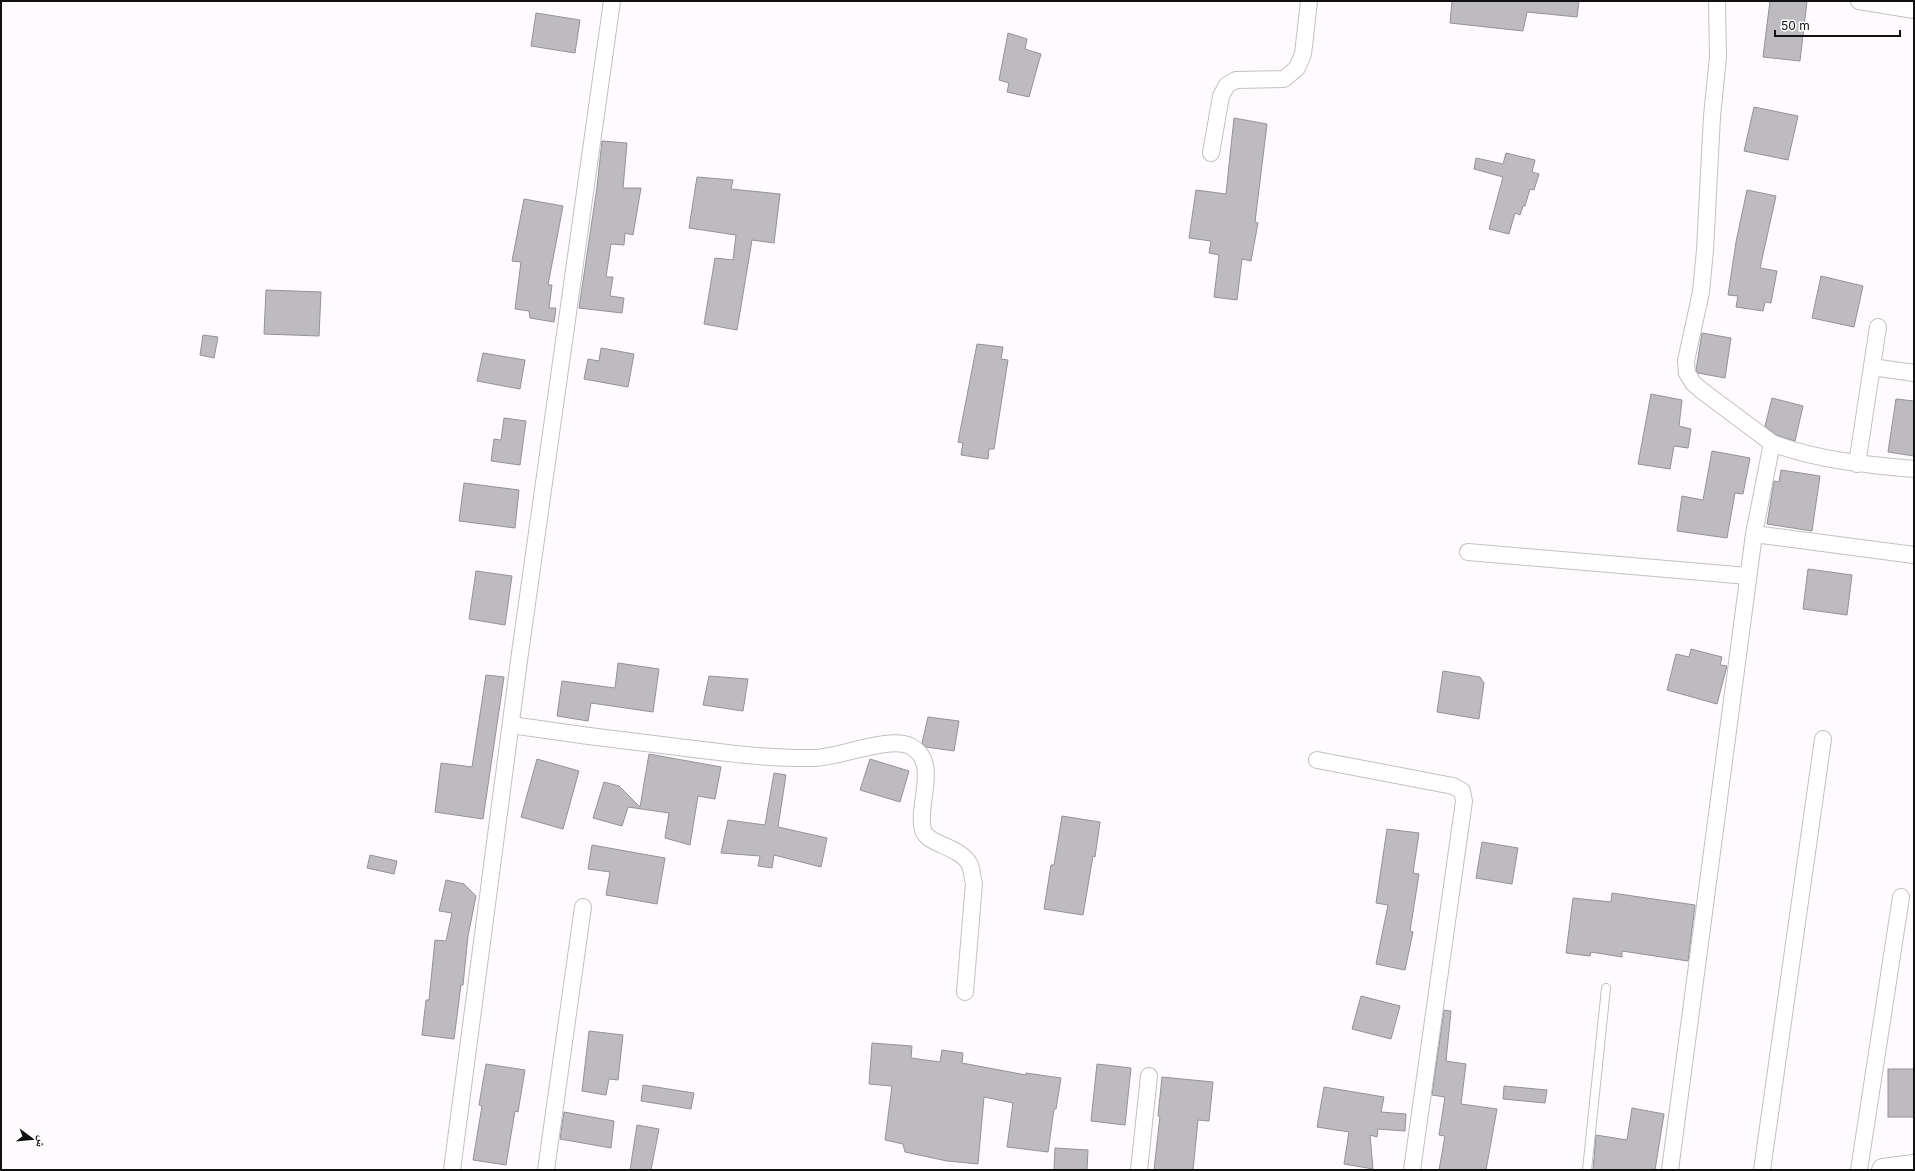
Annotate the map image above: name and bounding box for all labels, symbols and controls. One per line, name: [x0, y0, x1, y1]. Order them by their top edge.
scale bar: [1775, 12, 1900, 38]
text: 50 m: [1781, 18, 1810, 33]
north arrow: [12, 1119, 52, 1159]
text: ش: [32, 1134, 50, 1150]

